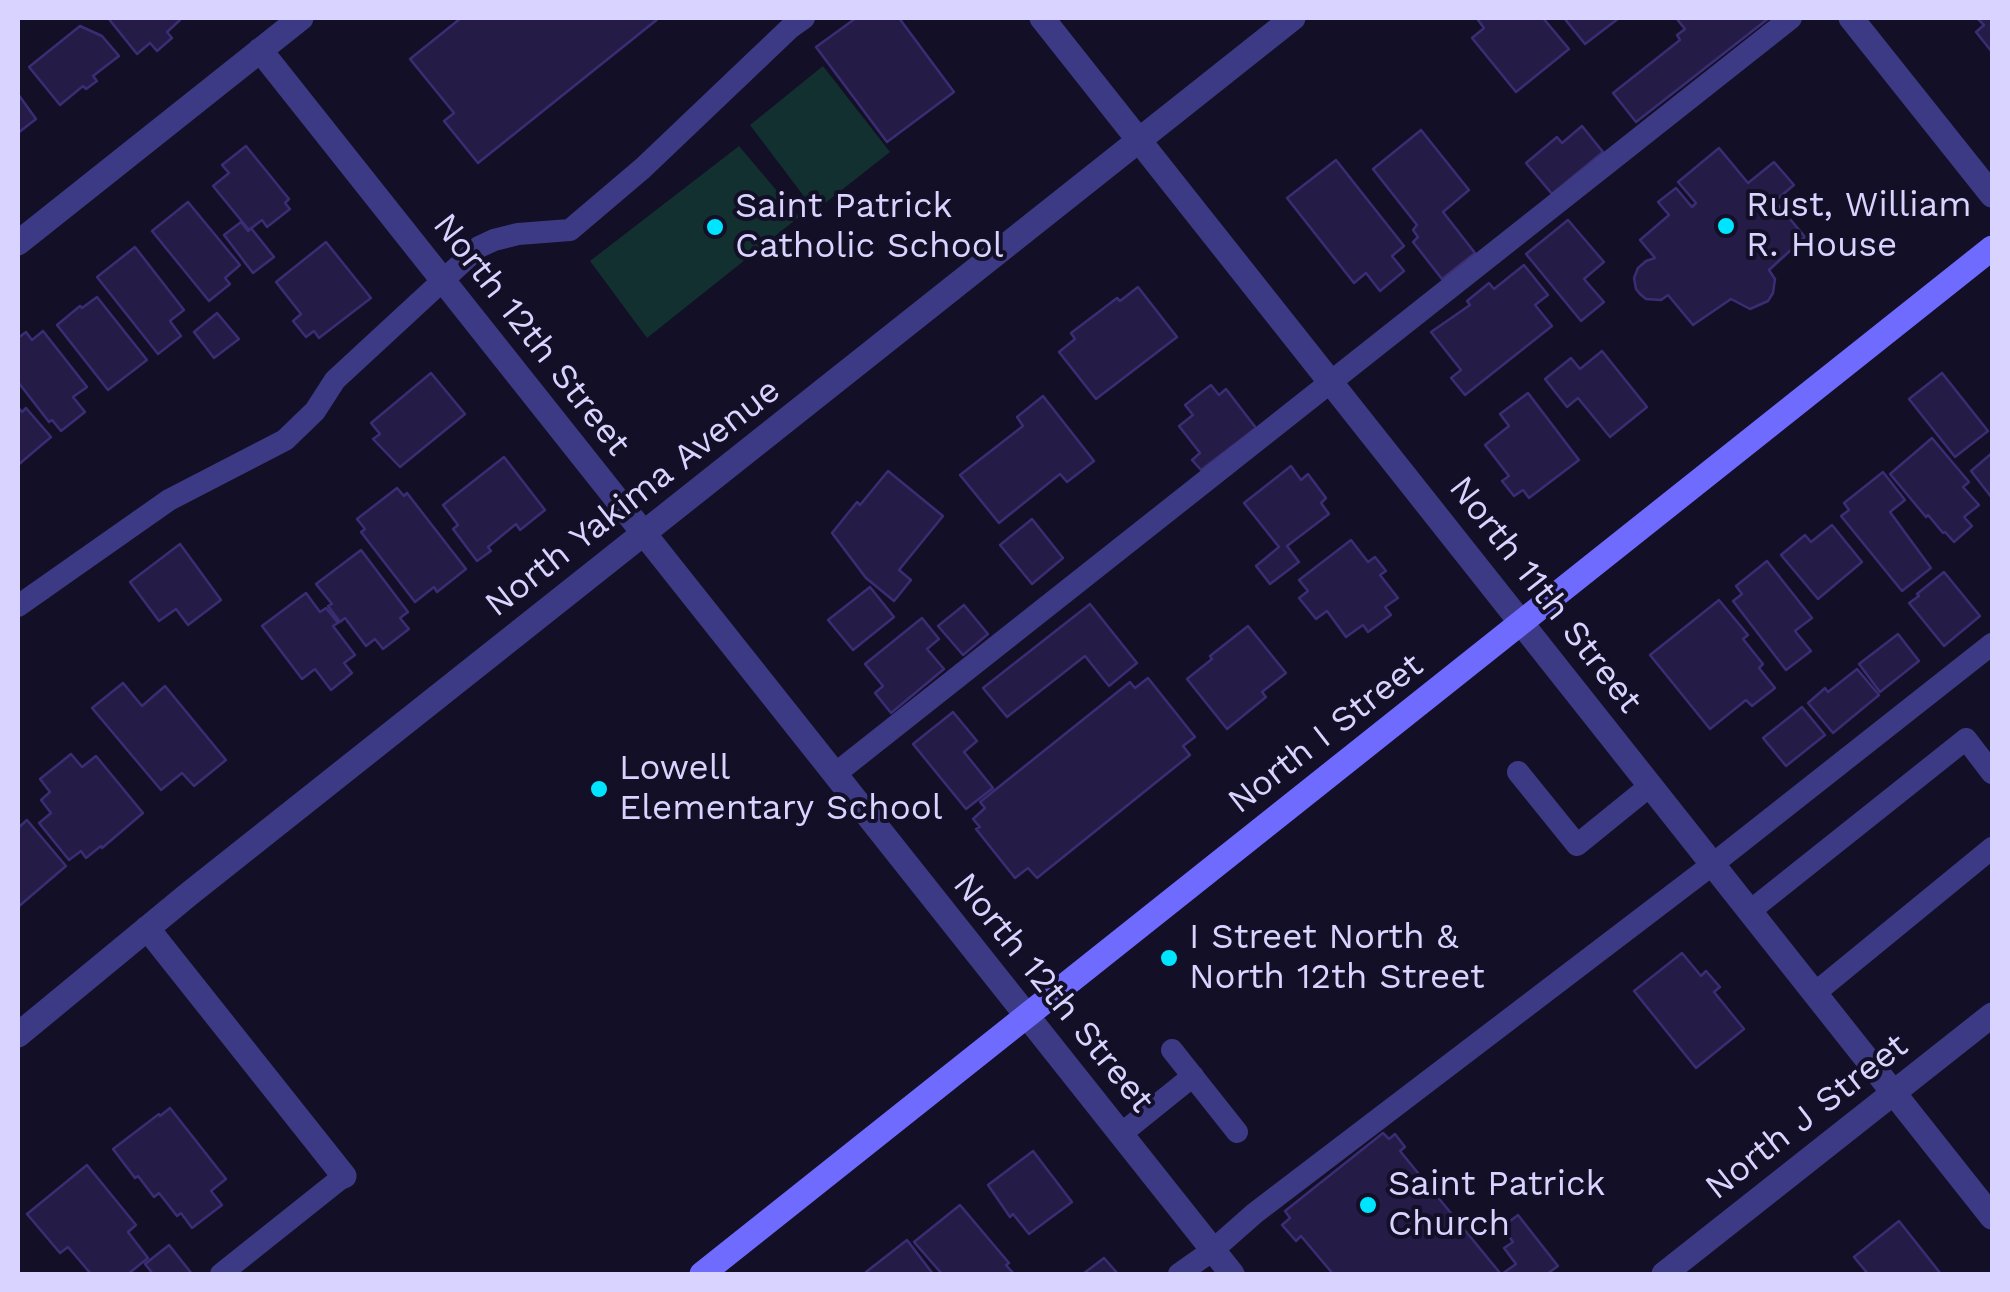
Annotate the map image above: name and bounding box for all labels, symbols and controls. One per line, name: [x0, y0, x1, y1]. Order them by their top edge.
place label: Rust, William R. House: [1746, 185, 1972, 267]
place label: Saint Patrick Catholic School: [735, 186, 1003, 268]
street label: North 12th Street: [423, 206, 639, 464]
marker: Rust, William R. House: [1715, 215, 1737, 237]
marker: Saint Patrick Catholic School: [704, 216, 726, 238]
street label: North Yakima Avenue: [477, 370, 789, 626]
street label: North 11th Street: [1440, 468, 1650, 722]
street label: North I Street: [1220, 645, 1432, 823]
place label: Lowell Elementary School: [619, 748, 942, 830]
marker: Lowell Elementary School: [588, 778, 610, 800]
street label: North 12th Street: [944, 865, 1162, 1121]
place label: I Street North & North 12th Street: [1189, 917, 1485, 999]
marker: I Street North & North 12th Street: [1158, 947, 1180, 969]
street label: North J Street: [1698, 1025, 1916, 1209]
place label: Saint Patrick Church: [1388, 1164, 1605, 1246]
marker: Saint Patrick Church: [1357, 1194, 1379, 1216]

